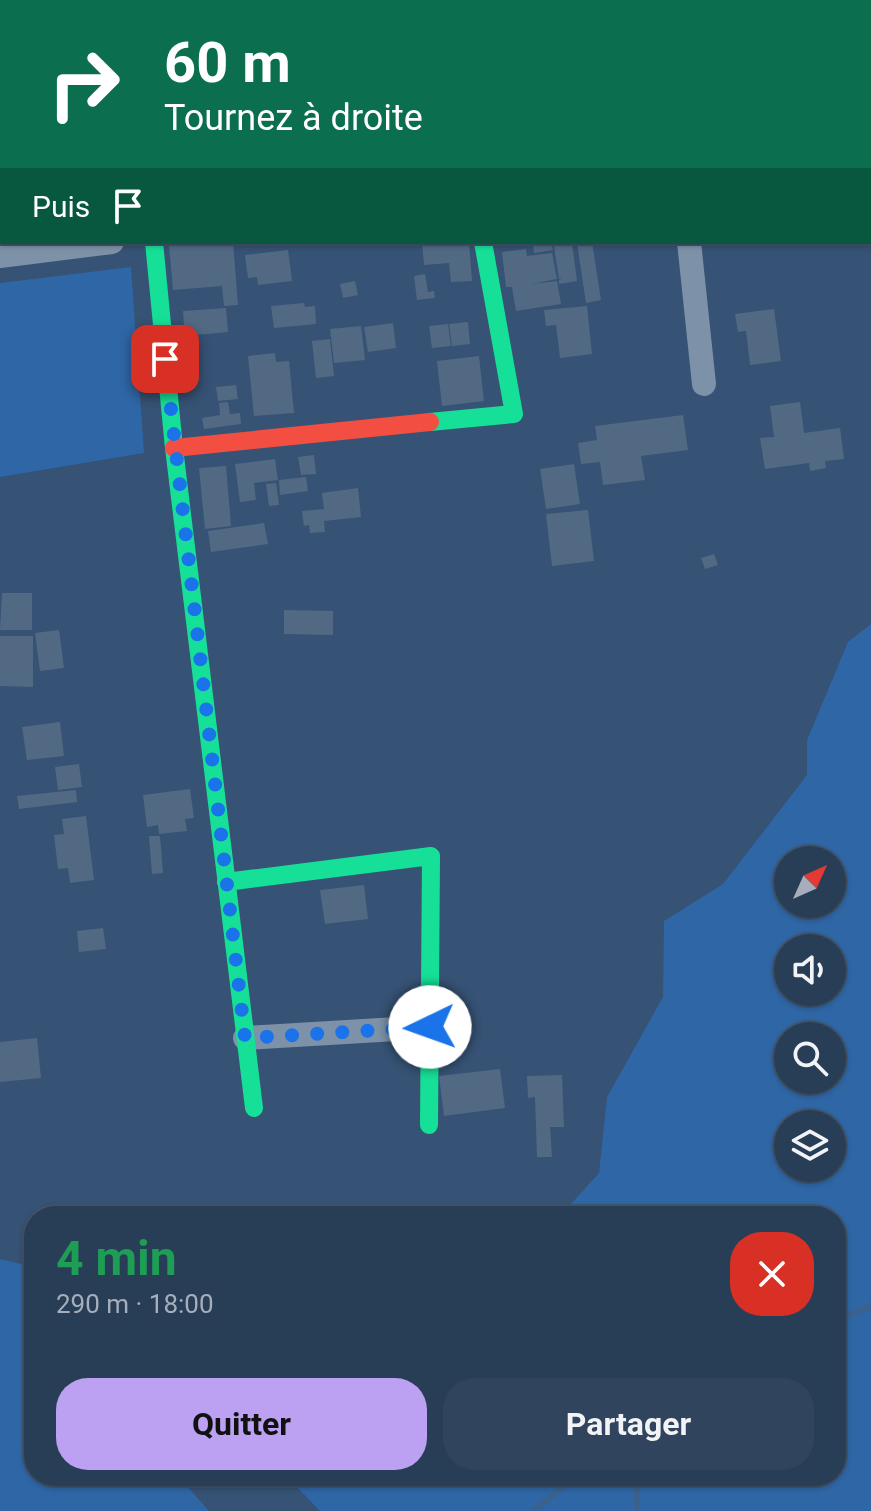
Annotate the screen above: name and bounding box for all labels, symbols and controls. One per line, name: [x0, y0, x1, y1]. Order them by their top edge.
text: 60 m: [164, 30, 291, 96]
icon: right: [32, 32, 136, 136]
text: Tournez à droite: [164, 97, 423, 139]
icon: arrive: [106, 184, 150, 228]
text: Puis: [32, 189, 90, 224]
pin: [131, 325, 199, 393]
icon: arrive: [143, 337, 187, 381]
north arrow: [774, 846, 846, 918]
map controls: [774, 846, 846, 1182]
button: sound: [774, 934, 846, 1006]
position arrow: [388, 985, 472, 1069]
button: search: [774, 1022, 846, 1094]
button: layers: [774, 1110, 846, 1182]
text: 4 min: [56, 1230, 177, 1287]
button: close: [730, 1232, 814, 1316]
text: 290 m · 18:00: [56, 1289, 214, 1319]
button: Quitter: [56, 1378, 427, 1470]
button: Partager: [443, 1378, 814, 1470]

